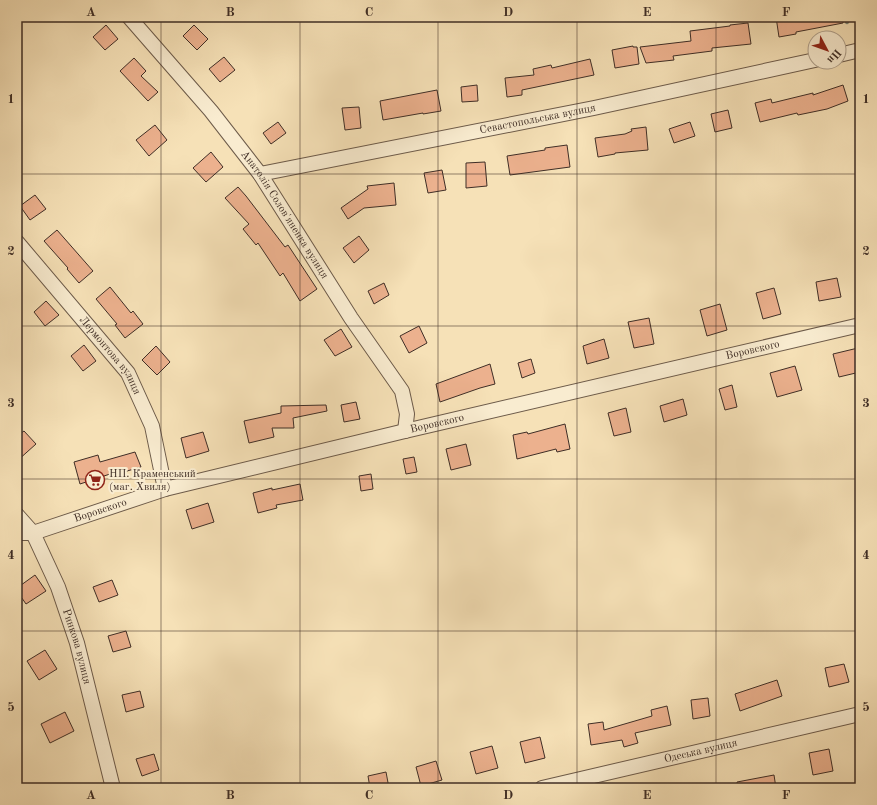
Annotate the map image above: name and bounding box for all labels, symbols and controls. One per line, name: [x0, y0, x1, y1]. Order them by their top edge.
text: A: [86, 6, 96, 19]
text: B: [225, 6, 235, 19]
text: C: [365, 6, 373, 19]
text: D: [503, 6, 513, 19]
text: E: [643, 6, 652, 19]
text: F: [782, 6, 791, 19]
north arrow: [807, 30, 847, 70]
text: Пн: [824, 46, 843, 65]
text: 1: [7, 93, 15, 106]
text: 1: [862, 93, 870, 106]
street label: Севастопольська вулиця: [479, 102, 597, 136]
street label: Анатолія Солов'яненка вулиця: [239, 149, 330, 281]
text: 2: [7, 245, 15, 258]
text: 2: [862, 245, 870, 258]
street label: Лермонтова вулиця: [77, 314, 143, 396]
street label: Воровского: [725, 338, 781, 362]
text: 3: [7, 397, 15, 410]
text: 3: [862, 397, 870, 410]
street label: Воровского: [409, 412, 465, 435]
supermarket icon: НП. Краменський (маг. Хвиля): [84, 469, 106, 491]
place label: НП. Краменський (маг. Хвиля): [109, 469, 196, 493]
street label: Воровского: [73, 497, 128, 524]
text: 4: [7, 549, 15, 562]
text: 4: [862, 549, 870, 562]
street label: Ринкова вулиця: [60, 607, 93, 686]
text: 5: [7, 701, 15, 714]
text: 5: [862, 701, 870, 714]
street label: Одеська вулиця: [663, 737, 739, 765]
text: A: [86, 789, 96, 802]
text: B: [225, 789, 235, 802]
text: C: [365, 789, 373, 802]
text: D: [503, 789, 513, 802]
text: E: [643, 789, 652, 802]
text: F: [782, 789, 791, 802]

